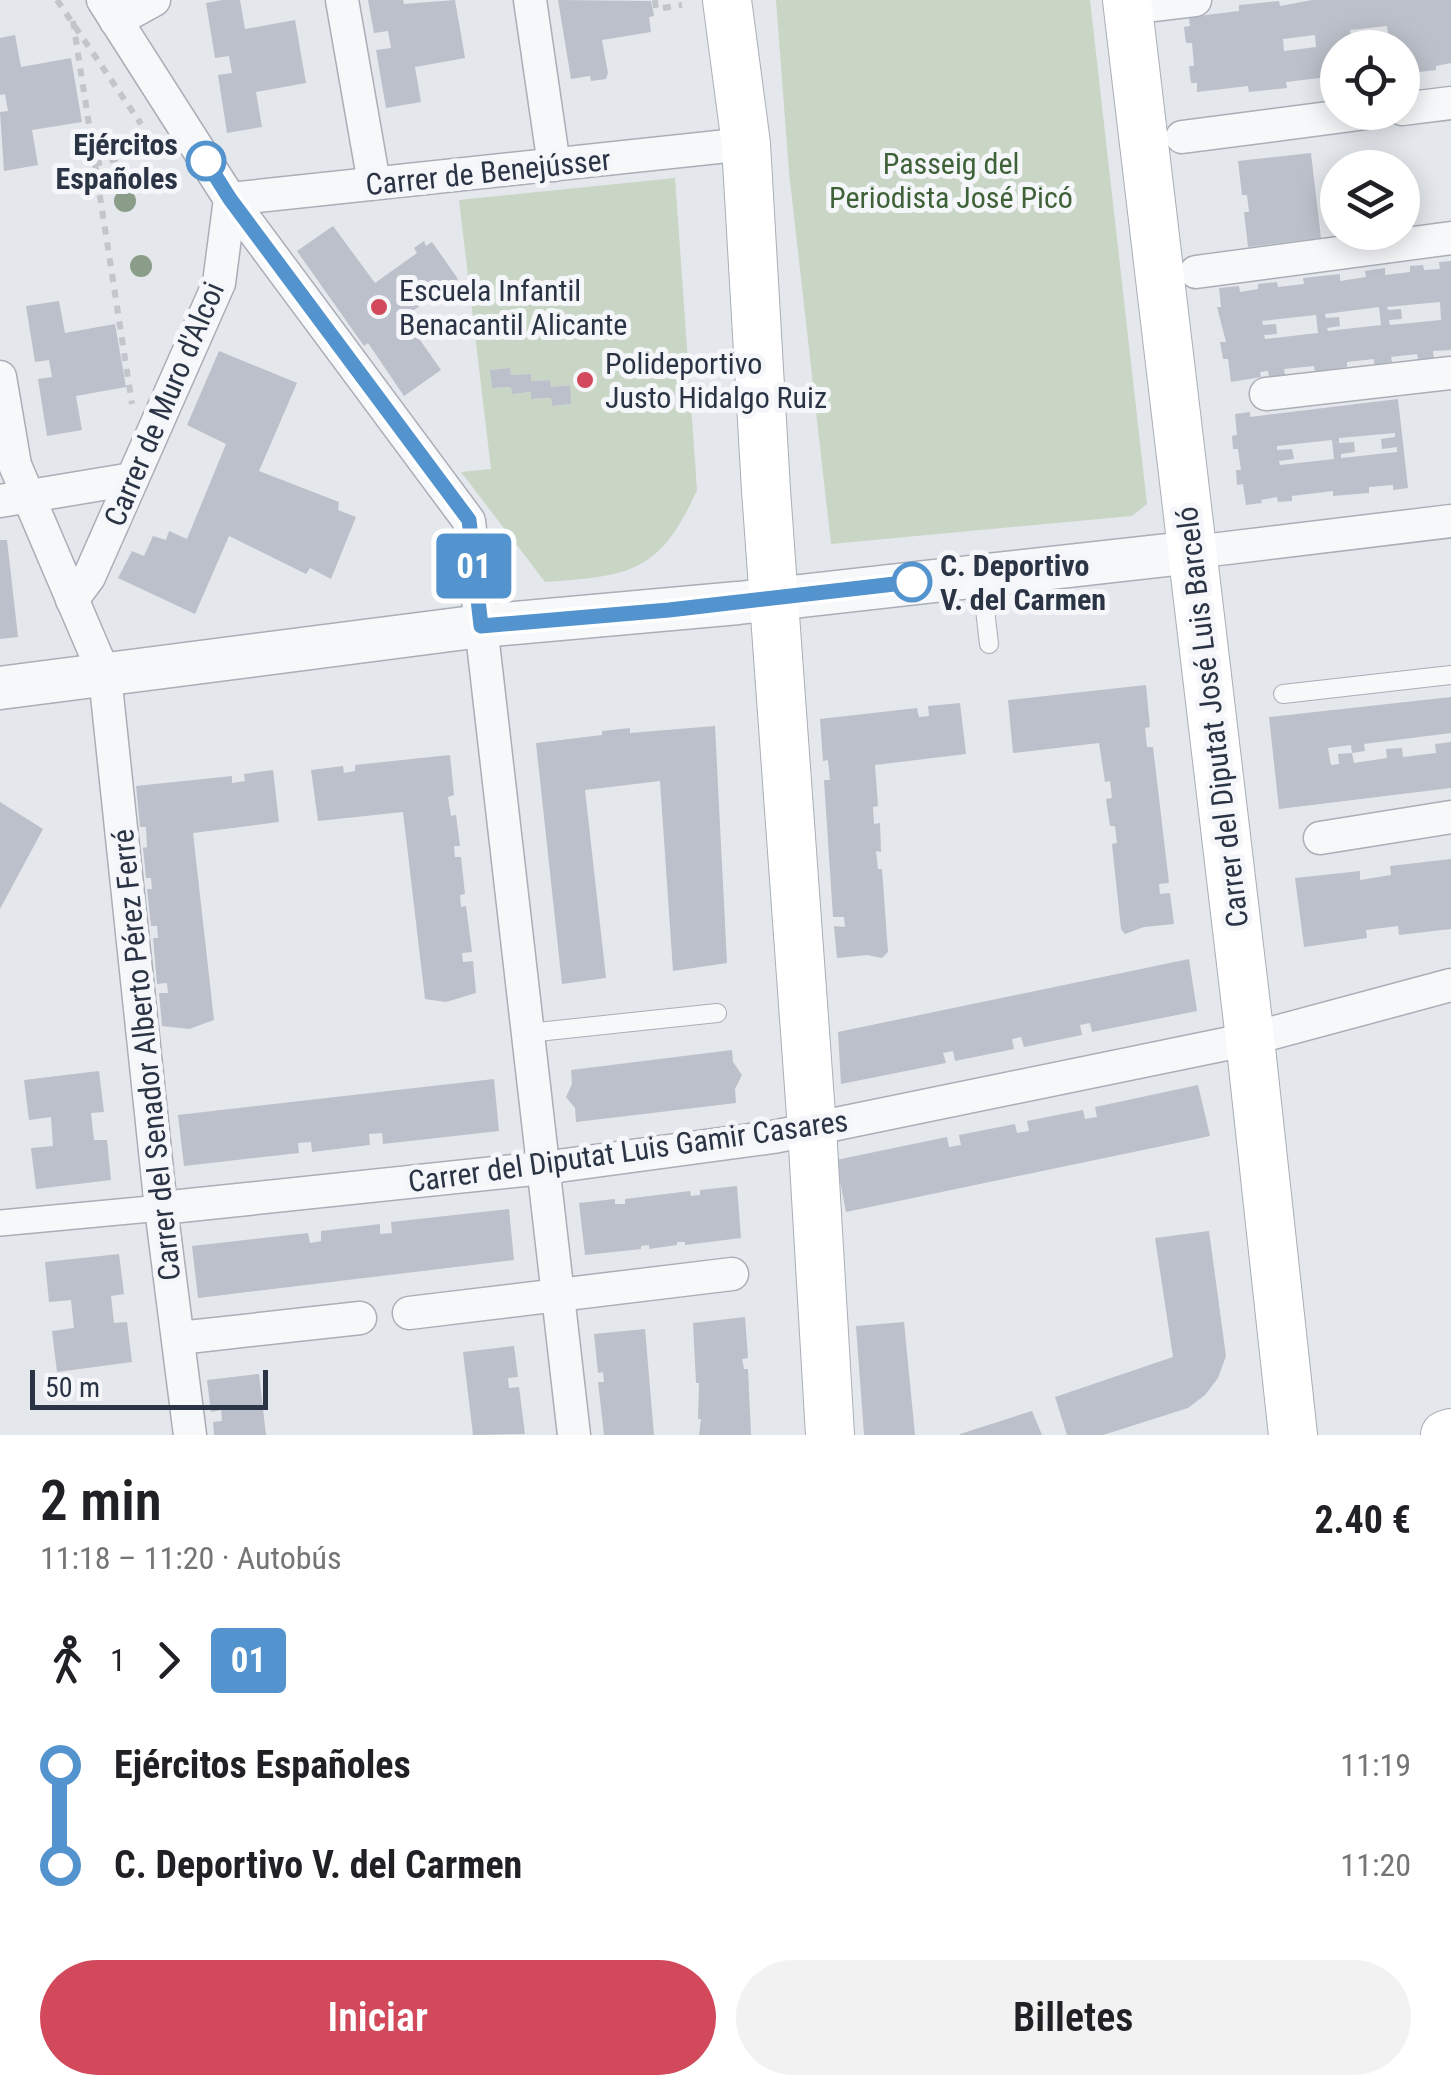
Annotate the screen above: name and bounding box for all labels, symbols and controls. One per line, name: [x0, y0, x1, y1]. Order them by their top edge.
map controls: [1320, 30, 1420, 250]
button: locate: [1320, 30, 1420, 130]
place label: Ejércitos Españoles: [55, 127, 178, 196]
marker: Ejércitos Españoles: [187, 142, 225, 180]
street label: Carrer de Benejússer: [364, 142, 612, 202]
park label: Passeig del Periodista José Picó: [829, 146, 1073, 215]
button: layers: [1320, 150, 1420, 250]
place label: Escuela Infantil Benacantil Alicante: [399, 273, 627, 342]
street label: Carrer de Muro d'Alcoi: [97, 277, 231, 531]
marker: Escuela Infantil Benacantil Alicante: [368, 296, 390, 318]
place label: Polideportivo Justo Hidalgo Ruiz: [605, 346, 827, 415]
marker: Polideportivo Justo Hidalgo Ruiz: [574, 369, 596, 391]
street label: Carrer del Diputat José Luis Barceló: [1169, 505, 1255, 929]
line badge: 01: [429, 534, 519, 598]
text: 01: [456, 546, 492, 587]
place label: C. Deportivo V. del Carmen: [940, 548, 1106, 617]
marker: C. Deportivo V. del Carmen: [893, 563, 931, 601]
street label: Carrer del Senador Alberto Pérez Ferré: [105, 827, 187, 1283]
street label: Carrer del Diputat Luis Gamir Casares: [406, 1103, 850, 1199]
scale bar: [30, 1365, 268, 1410]
text: 50 m: [45, 1371, 100, 1404]
text: 2 min: [40, 1469, 162, 1533]
text: 2.40 €: [1314, 1498, 1411, 1542]
text: 11:18 – 11:20 · Autobús: [40, 1539, 342, 1577]
icon: walk: [40, 1633, 95, 1688]
icon: forward: [141, 1633, 196, 1688]
text: 01: [231, 1640, 266, 1681]
text: 1: [110, 1641, 126, 1679]
text: Ejércitos Españoles: [114, 1743, 411, 1787]
text: 11:19: [1340, 1746, 1411, 1784]
text: C. Deportivo V. del Carmen: [114, 1843, 522, 1887]
text: 11:20: [1340, 1846, 1411, 1884]
button: Iniciar: [40, 1960, 716, 2075]
button: Billetes: [736, 1960, 1411, 2075]

